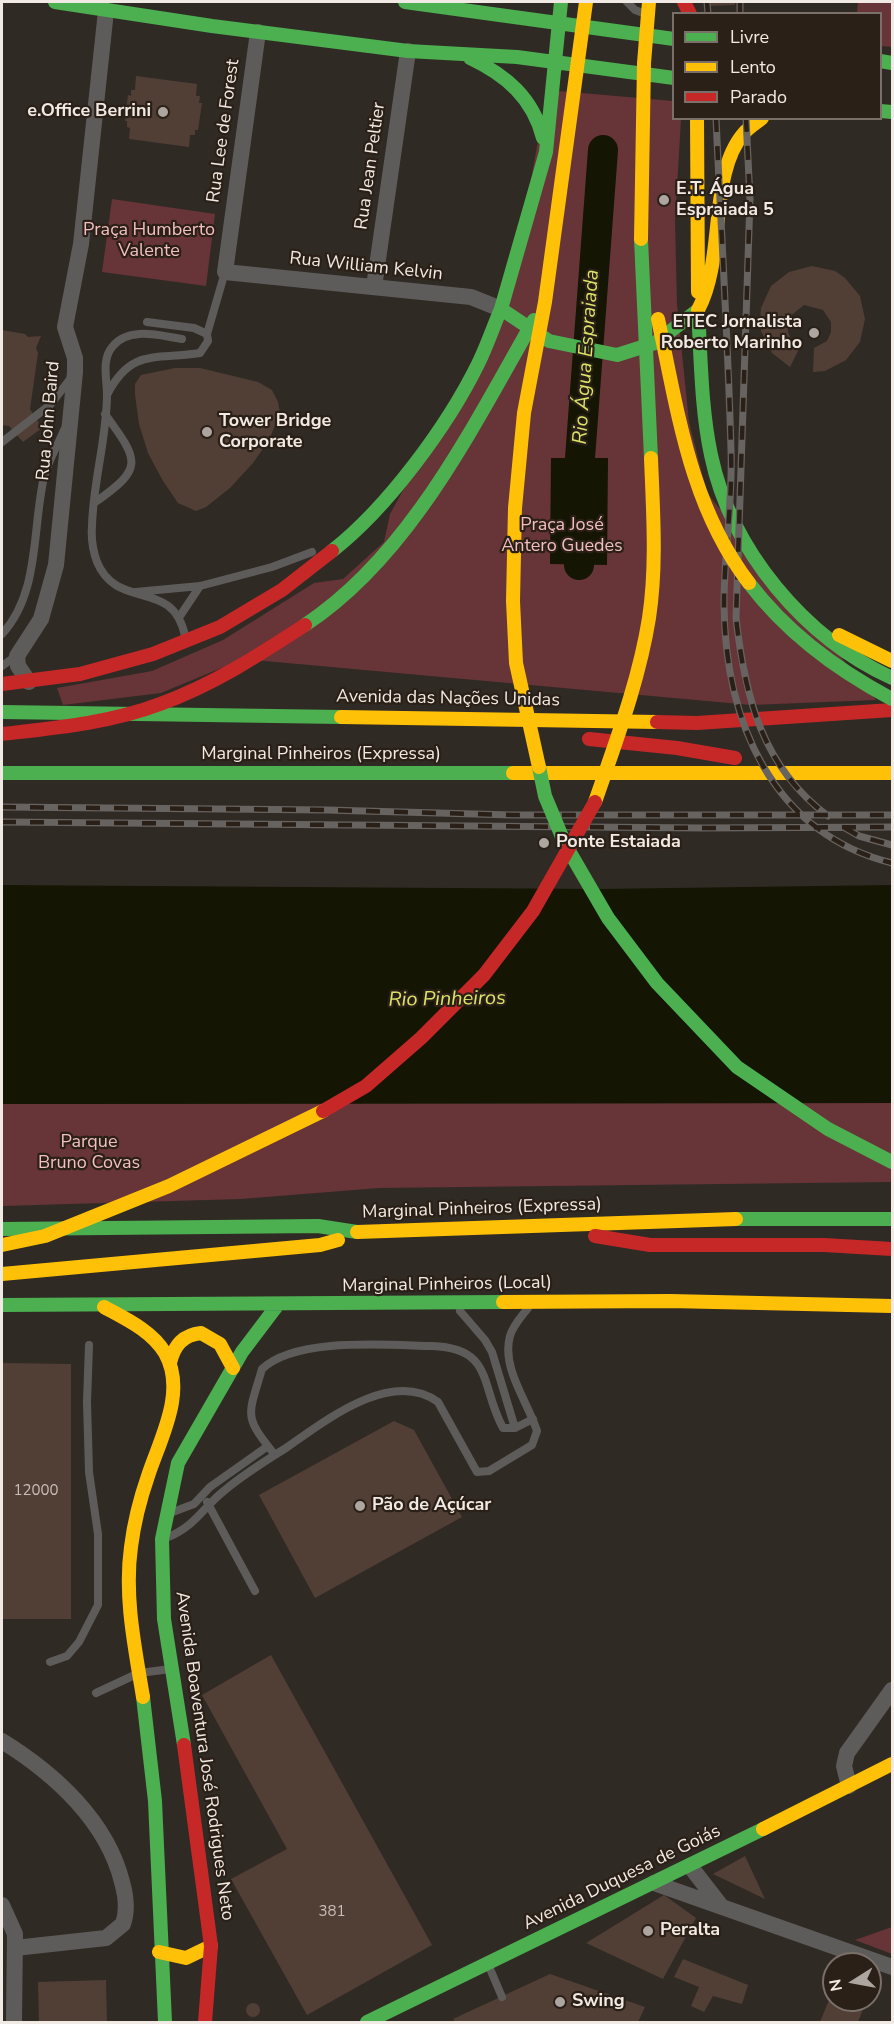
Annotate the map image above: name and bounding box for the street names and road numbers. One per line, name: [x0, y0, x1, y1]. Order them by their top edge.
street label: Rua Lee de Forest: [203, 58, 245, 204]
street label: Rua Jean Peltier: [351, 101, 391, 231]
street label: Rua William Kelvin: [288, 248, 444, 286]
street label: Rua John Baird: [33, 360, 65, 482]
street label: Avenida das Nações Unidas: [336, 686, 560, 712]
street label: Marginal Pinheiros (Expressa): [201, 744, 441, 766]
street label: Marginal Pinheiros (Expressa): [362, 1194, 602, 1224]
street label: Marginal Pinheiros (Local): [342, 1272, 552, 1298]
street label: Avenida Boaventura José Rodrigues Neto: [170, 1590, 238, 1922]
street label: Avenida Duquesa de Goiás: [520, 1821, 724, 1935]

